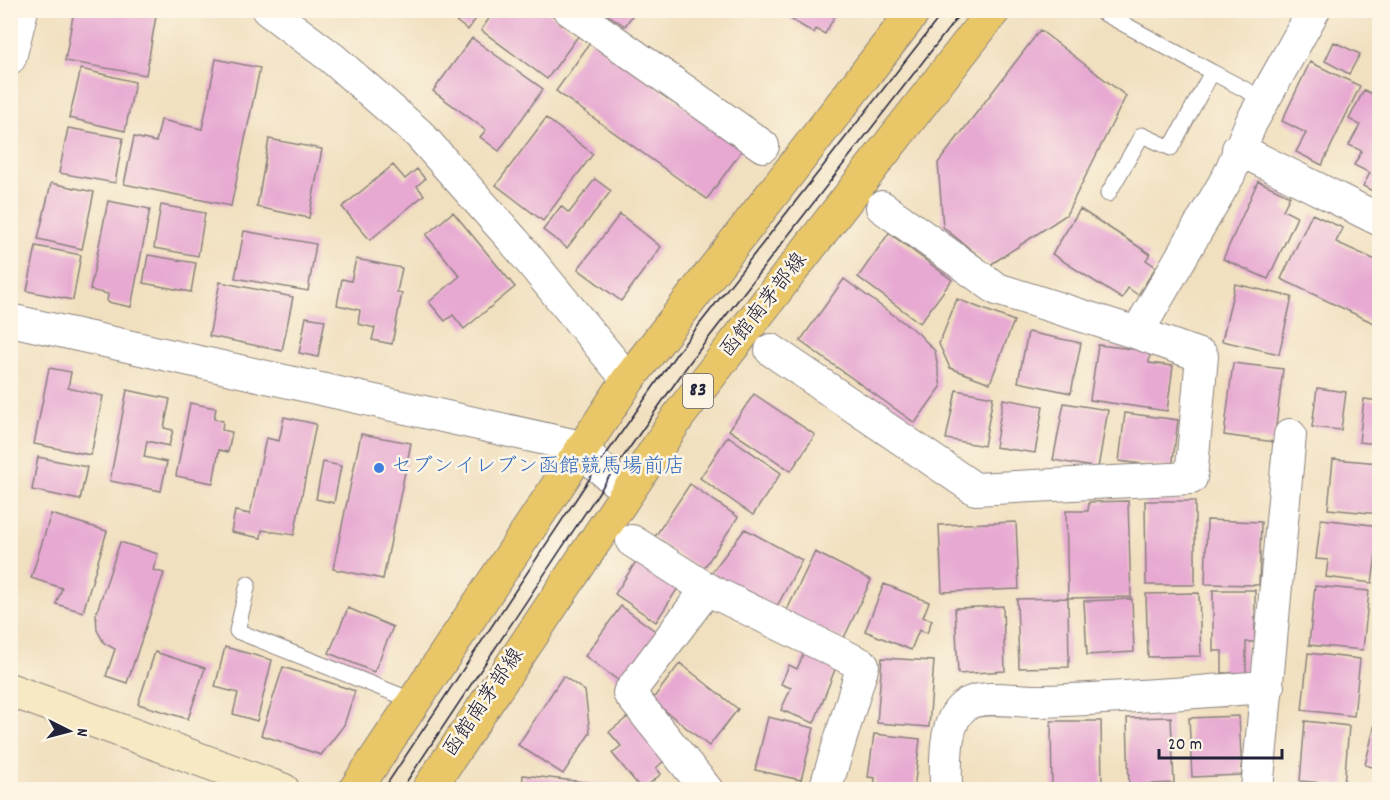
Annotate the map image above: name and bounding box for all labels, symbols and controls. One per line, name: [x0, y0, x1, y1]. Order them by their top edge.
street label: 函館南茅部線: [714, 247, 816, 365]
road number: 83: [683, 374, 713, 408]
place label: セブンイレブン函館競馬場前店: [391, 453, 685, 483]
marker: セブンイレブン函館競馬場前店: [372, 461, 386, 475]
street label: 函館南茅部線: [437, 642, 533, 764]
north arrow: [39, 701, 99, 761]
scale bar: [1159, 722, 1282, 760]
text: N: [70, 727, 93, 738]
text: 20 m: [1168, 733, 1202, 758]

